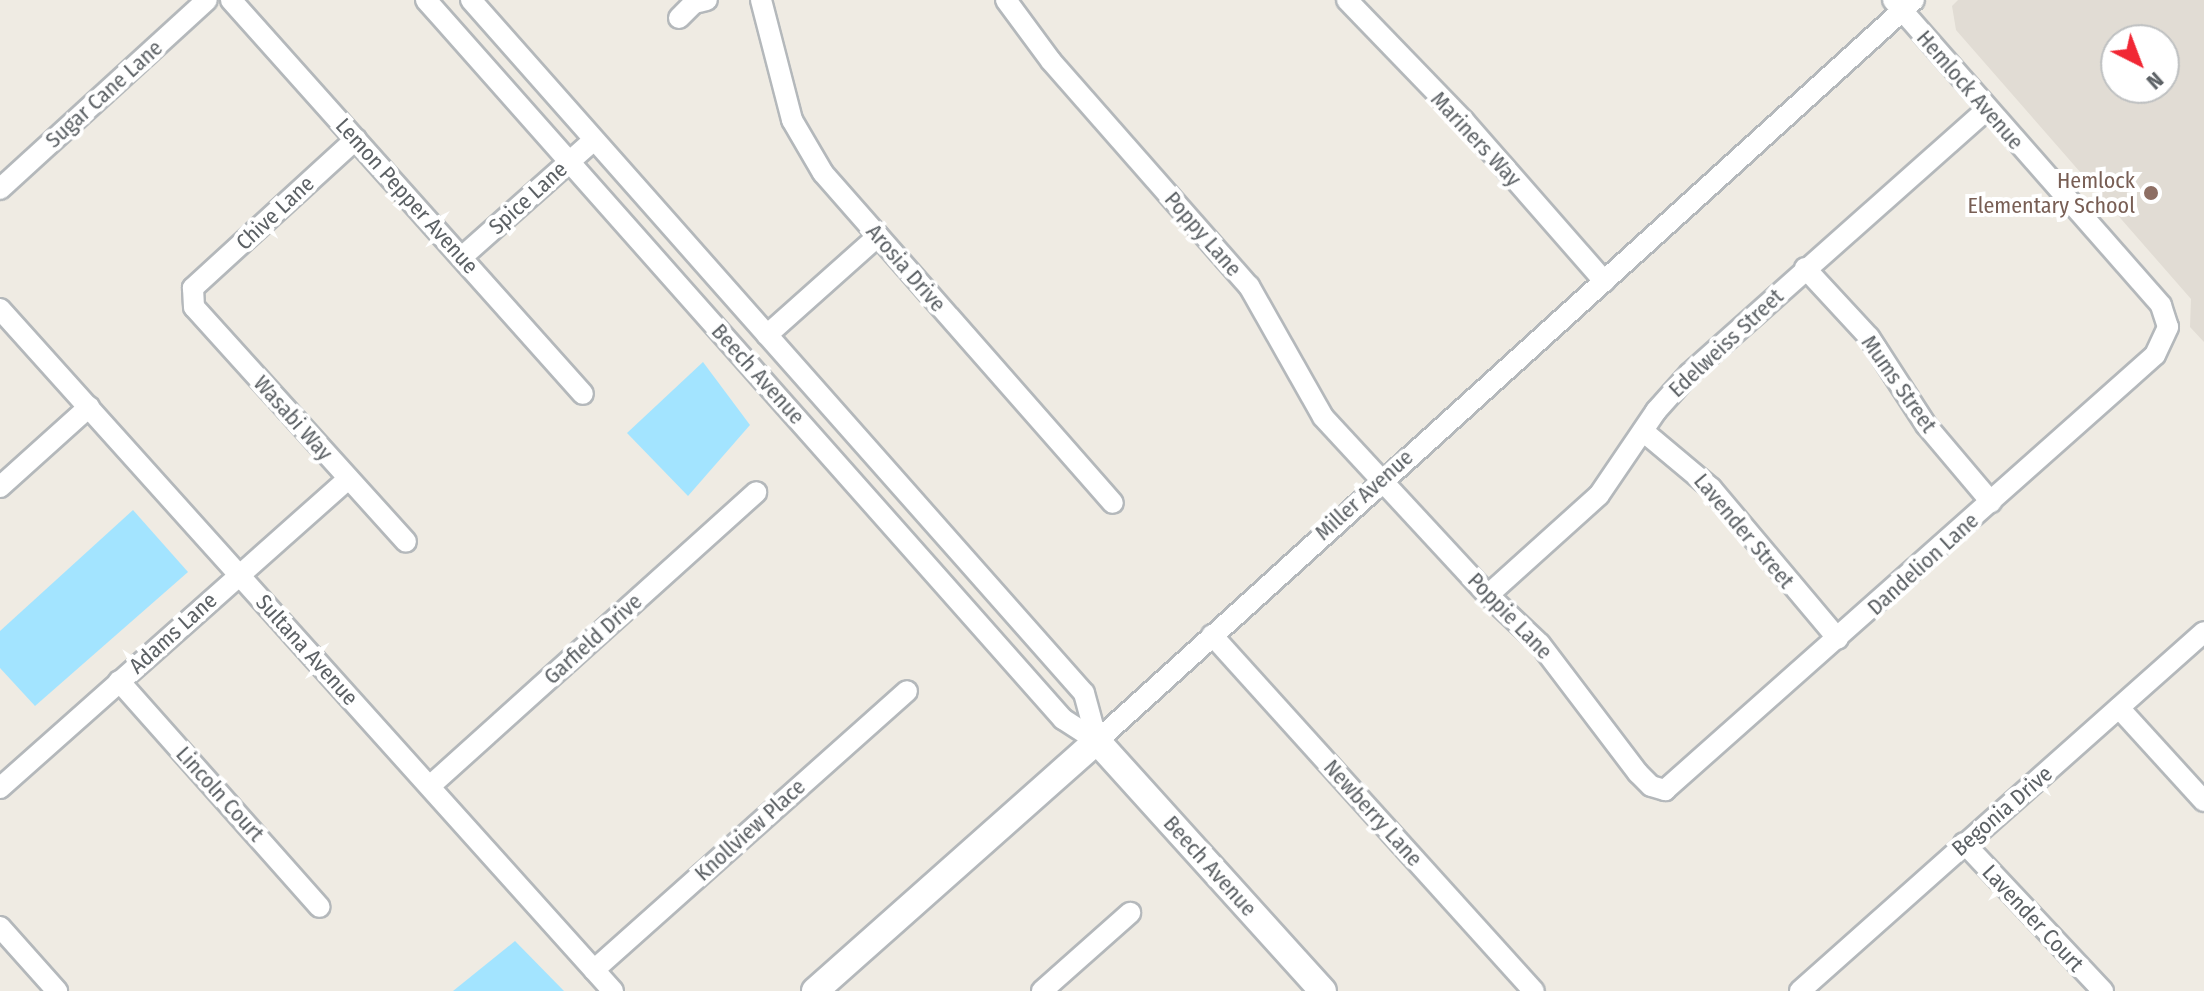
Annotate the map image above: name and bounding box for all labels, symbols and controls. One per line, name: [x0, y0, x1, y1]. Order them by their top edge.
north arrow: [2100, 24, 2180, 104]
street label: Hemlock Avenue: [1911, 25, 2029, 155]
street label: Sugar Cane Lane: [40, 35, 168, 153]
text: N: [2141, 66, 2169, 95]
street label: Mariners Way: [1425, 86, 1527, 192]
street label: Lemon Pepper Avenue: [330, 113, 484, 279]
street label: Spice Lane: [483, 156, 573, 240]
place label: Hemlock Elementary School: [1968, 167, 2135, 218]
street label: Chive Lane: [231, 170, 319, 256]
marker: Hemlock Elementary School: [2142, 184, 2160, 202]
street label: Poppy Lane: [1159, 186, 1247, 282]
street label: Arosia Drive: [861, 219, 951, 317]
street label: Edelweiss Street: [1663, 283, 1789, 403]
street label: Beech Avenue: [706, 318, 810, 430]
street label: Mums Street: [1856, 330, 1942, 438]
street label: Wasabi Way: [248, 370, 338, 466]
street label: Miller Avenue: [1310, 444, 1418, 546]
street label: Lavender Street: [1688, 468, 1800, 594]
street label: Dandelion Lane: [1862, 507, 1984, 621]
street label: Poppie Lane: [1462, 567, 1558, 665]
street label: Adams Lane: [124, 587, 222, 679]
street label: Garfield Drive: [539, 588, 647, 690]
street label: Sultana Avenue: [250, 589, 364, 711]
street label: Lincoln Court: [170, 741, 270, 847]
street label: Newberry Lane: [1318, 754, 1428, 872]
street label: Begonia Drive: [1947, 760, 2057, 862]
street label: Knollview Place: [689, 773, 811, 887]
street label: Beech Avenue: [1158, 810, 1262, 922]
street label: Lavender Court: [1977, 859, 2089, 977]

